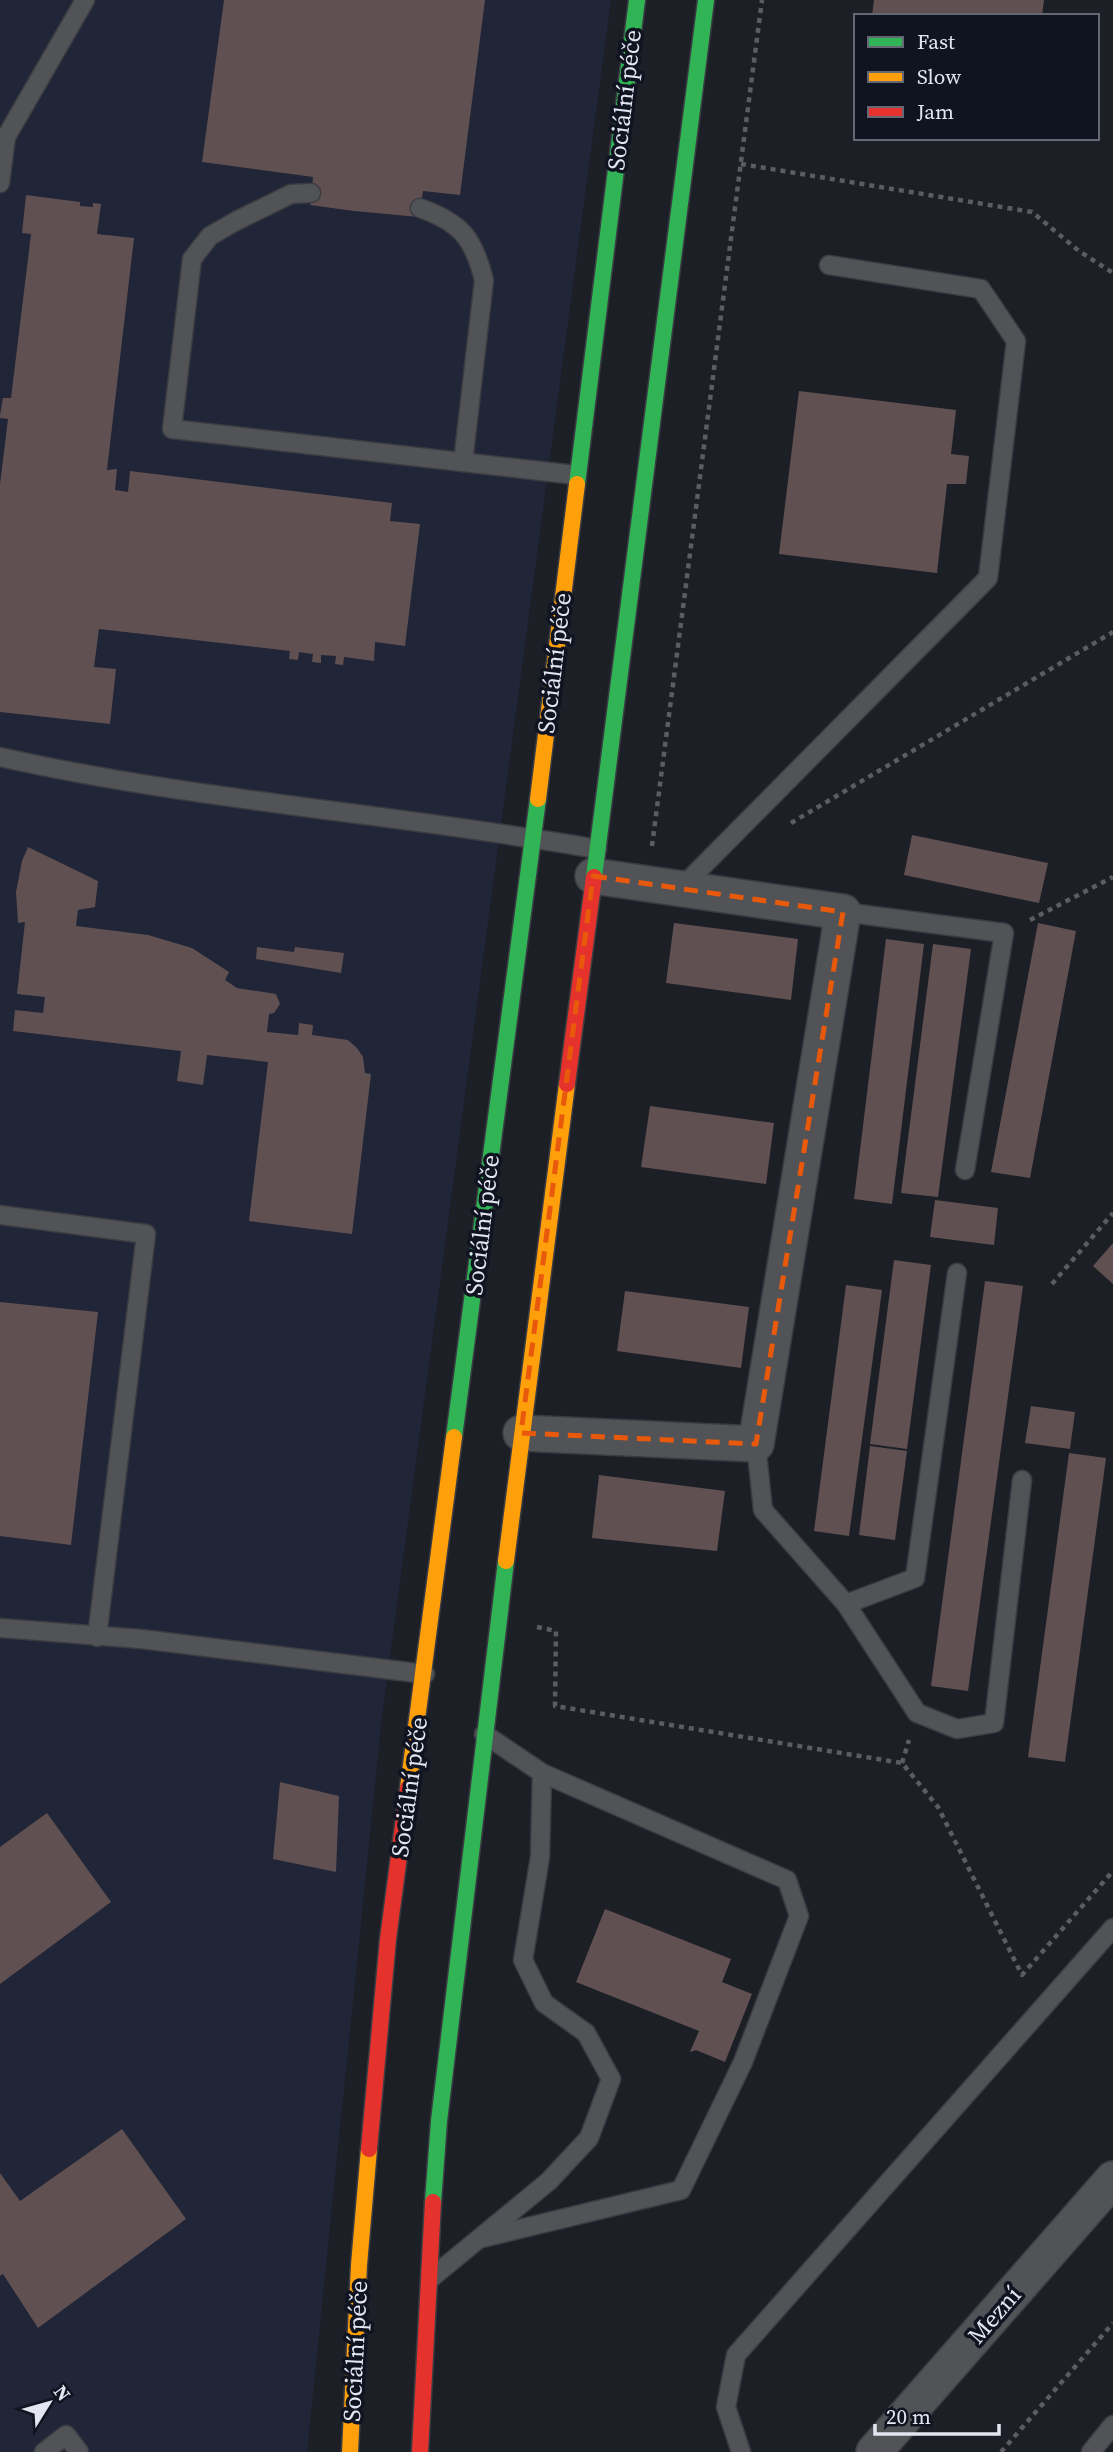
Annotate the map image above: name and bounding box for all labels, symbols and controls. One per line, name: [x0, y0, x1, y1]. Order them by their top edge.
legend: [854, 14, 1099, 140]
text: Fast: [917, 27, 955, 56]
street label: Sociální péče: [599, 28, 649, 172]
text: Slow: [917, 62, 961, 91]
text: Jam: [916, 97, 954, 126]
street label: Sociální péče: [529, 591, 579, 735]
street label: Sociální péče: [457, 1153, 507, 1297]
street label: Sociální péče: [383, 1715, 435, 1859]
street label: Mezní: [960, 2279, 1028, 2351]
street label: Sociální péče: [335, 2280, 375, 2422]
north arrow: [14, 2368, 84, 2438]
text: N: [48, 2379, 77, 2406]
scale bar: [875, 2392, 999, 2436]
text: 20 m: [886, 2402, 931, 2431]

